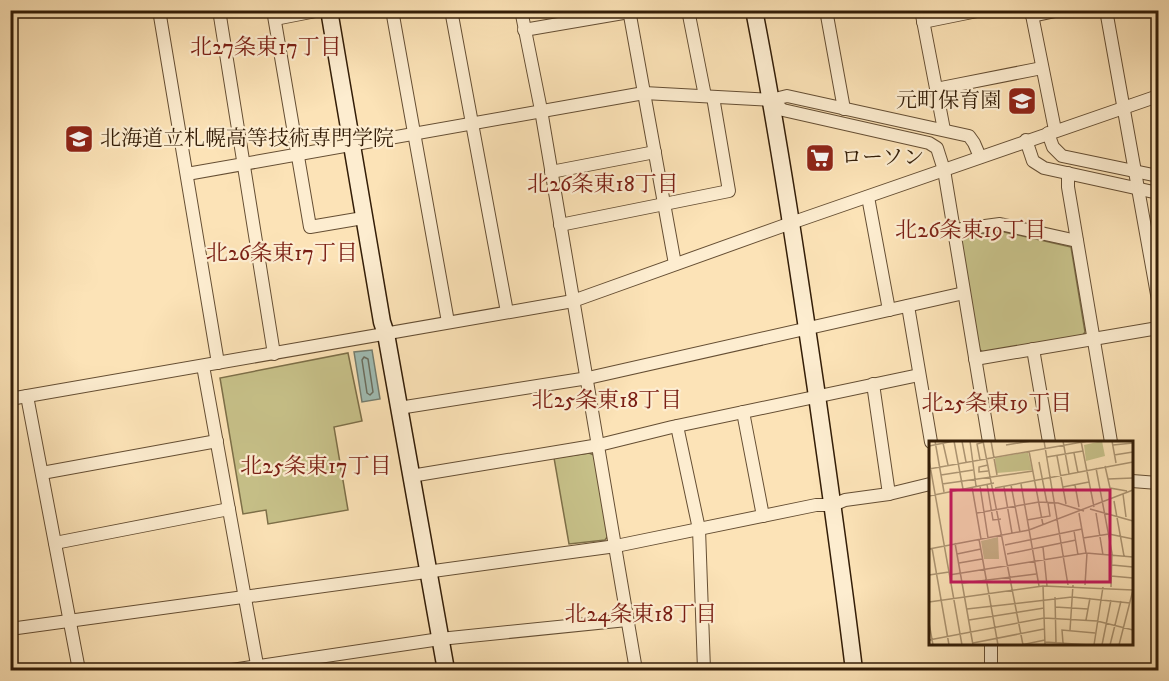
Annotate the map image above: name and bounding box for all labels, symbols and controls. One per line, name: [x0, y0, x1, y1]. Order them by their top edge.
district label: 北27条東17丁目: [190, 34, 342, 61]
school or university icon: 元町保育園: [1006, 85, 1038, 117]
place label: 元町保育園: [896, 88, 1001, 114]
school or university icon: 北海道立札幌高等技術専門学院: [63, 123, 95, 155]
place label: 北海道立札幌高等技術専門学院: [100, 126, 394, 152]
supermarket icon: ローソン: [804, 142, 836, 174]
place label: ローソン: [841, 145, 924, 171]
district label: 北26条東18丁目: [527, 171, 679, 198]
district label: 北26条東19丁目: [895, 217, 1047, 244]
district label: 北26条東17丁目: [206, 240, 358, 267]
district label: 北25条東18丁目: [532, 387, 682, 414]
district label: 北25条東19丁目: [922, 390, 1072, 417]
inset map: [929, 441, 1133, 645]
district label: 北25条東17丁目: [240, 453, 392, 480]
district label: 北24条東18丁目: [565, 601, 717, 628]

